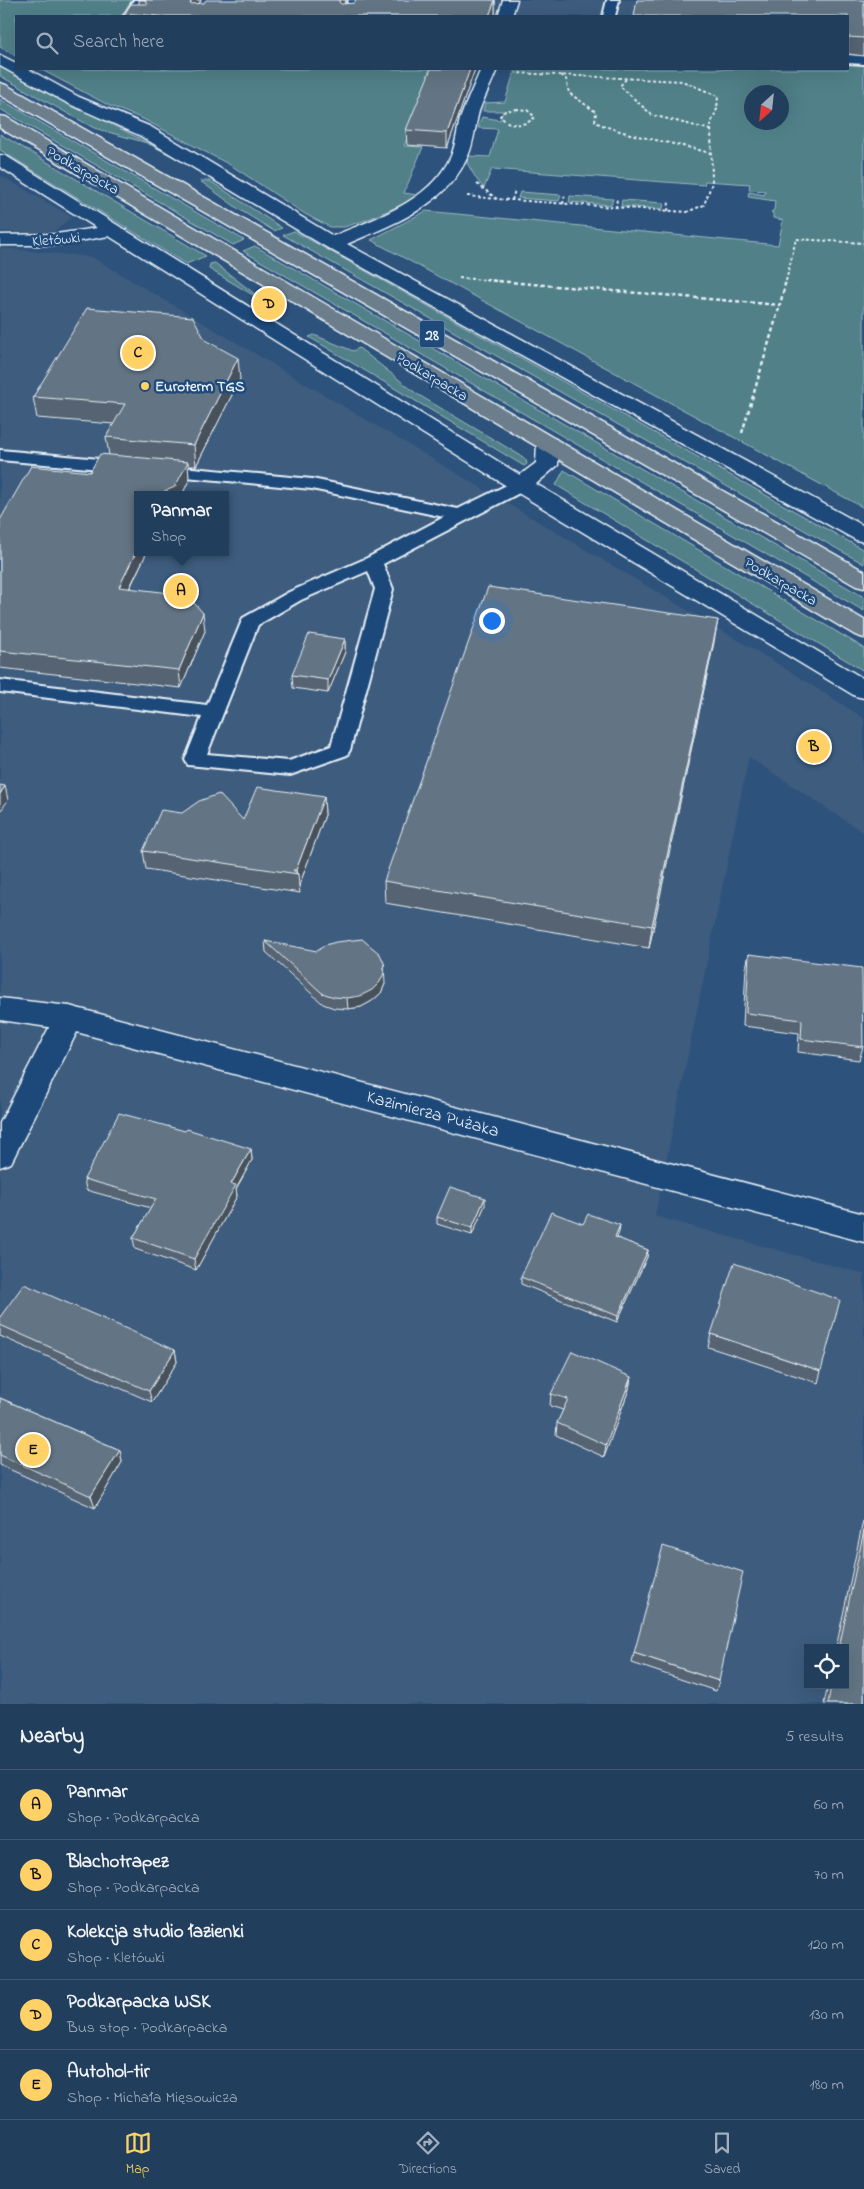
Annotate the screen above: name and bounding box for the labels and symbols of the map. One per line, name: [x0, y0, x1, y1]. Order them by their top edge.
north arrow: [744, 85, 789, 130]
street label: Podkarpacka: [42, 141, 123, 201]
street label: Kletówki: [31, 227, 81, 253]
pin: D: [253, 285, 285, 323]
road number: 28: [420, 320, 444, 348]
pin: C: [122, 334, 154, 372]
street label: Podkarpacka: [391, 347, 472, 407]
place label: Euroterm TGS: [155, 376, 245, 398]
marker: Euroterm TGS: [139, 380, 151, 392]
street label: Podkarpacka: [740, 552, 821, 612]
pin: A: [165, 572, 197, 610]
your location: [479, 608, 505, 634]
pin: B: [798, 728, 830, 766]
street label: Kazimierza Pużaka: [363, 1085, 502, 1145]
pin: E: [17, 1431, 49, 1469]

